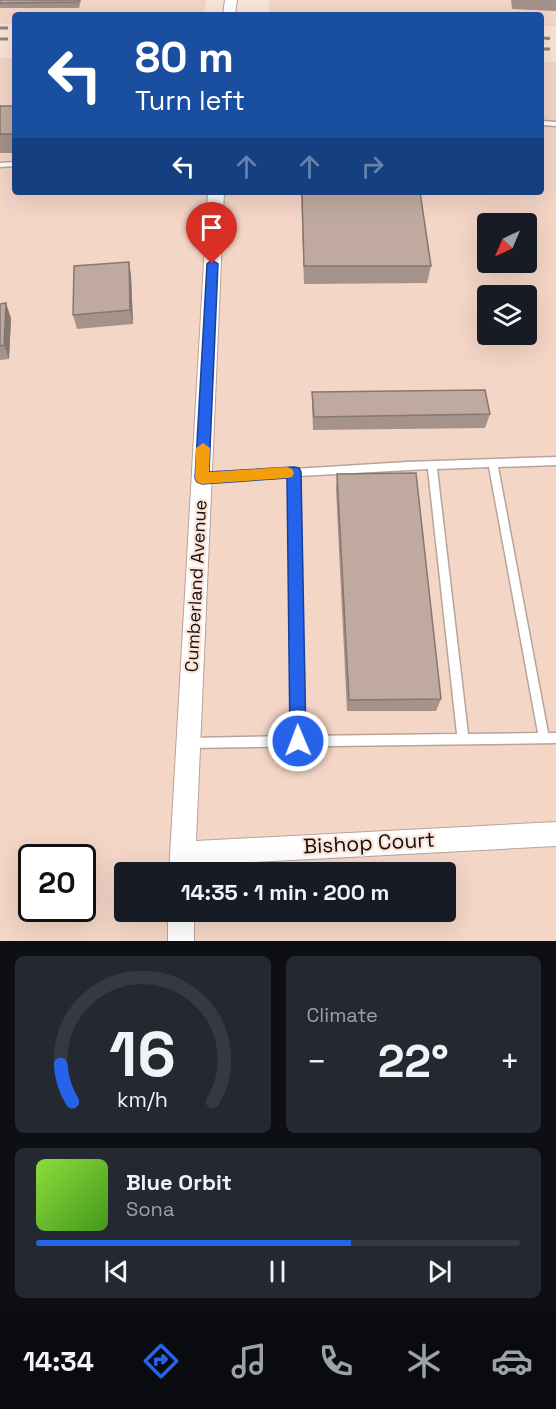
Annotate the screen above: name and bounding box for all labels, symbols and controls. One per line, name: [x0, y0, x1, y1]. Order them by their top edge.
text: 80 m: [135, 31, 234, 84]
icon: left: [36, 36, 114, 114]
text: Turn left: [135, 83, 245, 118]
icon: left: [167, 150, 200, 183]
icon: ahead: [230, 150, 263, 183]
icon: ahead: [293, 150, 326, 183]
icon: right: [356, 150, 389, 183]
pin: [186, 202, 237, 264]
icon: arrive: [195, 211, 228, 244]
north arrow: [477, 213, 537, 273]
map controls: [477, 213, 537, 345]
button: layers: [477, 285, 537, 345]
street label: Cumberland Avenue: [180, 499, 211, 673]
position arrow: [266, 709, 330, 773]
street label: Bishop Court: [302, 826, 435, 859]
speed limit sign: 20: [18, 844, 96, 922]
text: 14:35 · 1 min · 200 m: [181, 878, 389, 906]
text: Climate: [307, 1002, 378, 1028]
text: 16: [109, 1015, 176, 1094]
text: 22°: [378, 1033, 449, 1090]
text: −: [307, 1041, 327, 1083]
text: +: [500, 1041, 520, 1083]
text: km/h: [117, 1086, 168, 1113]
text: Blue Orbit: [126, 1168, 232, 1196]
text: Sona: [126, 1196, 174, 1222]
icon: previous: [100, 1255, 133, 1288]
icon: pause: [261, 1255, 294, 1288]
icon: next: [423, 1255, 456, 1288]
icon: directions: [140, 1340, 182, 1382]
icon: music: [228, 1340, 270, 1382]
icon: phone: [315, 1340, 357, 1382]
icon: climate: [403, 1340, 445, 1382]
icon: car: [491, 1340, 533, 1382]
text: 14:34: [23, 1344, 94, 1379]

